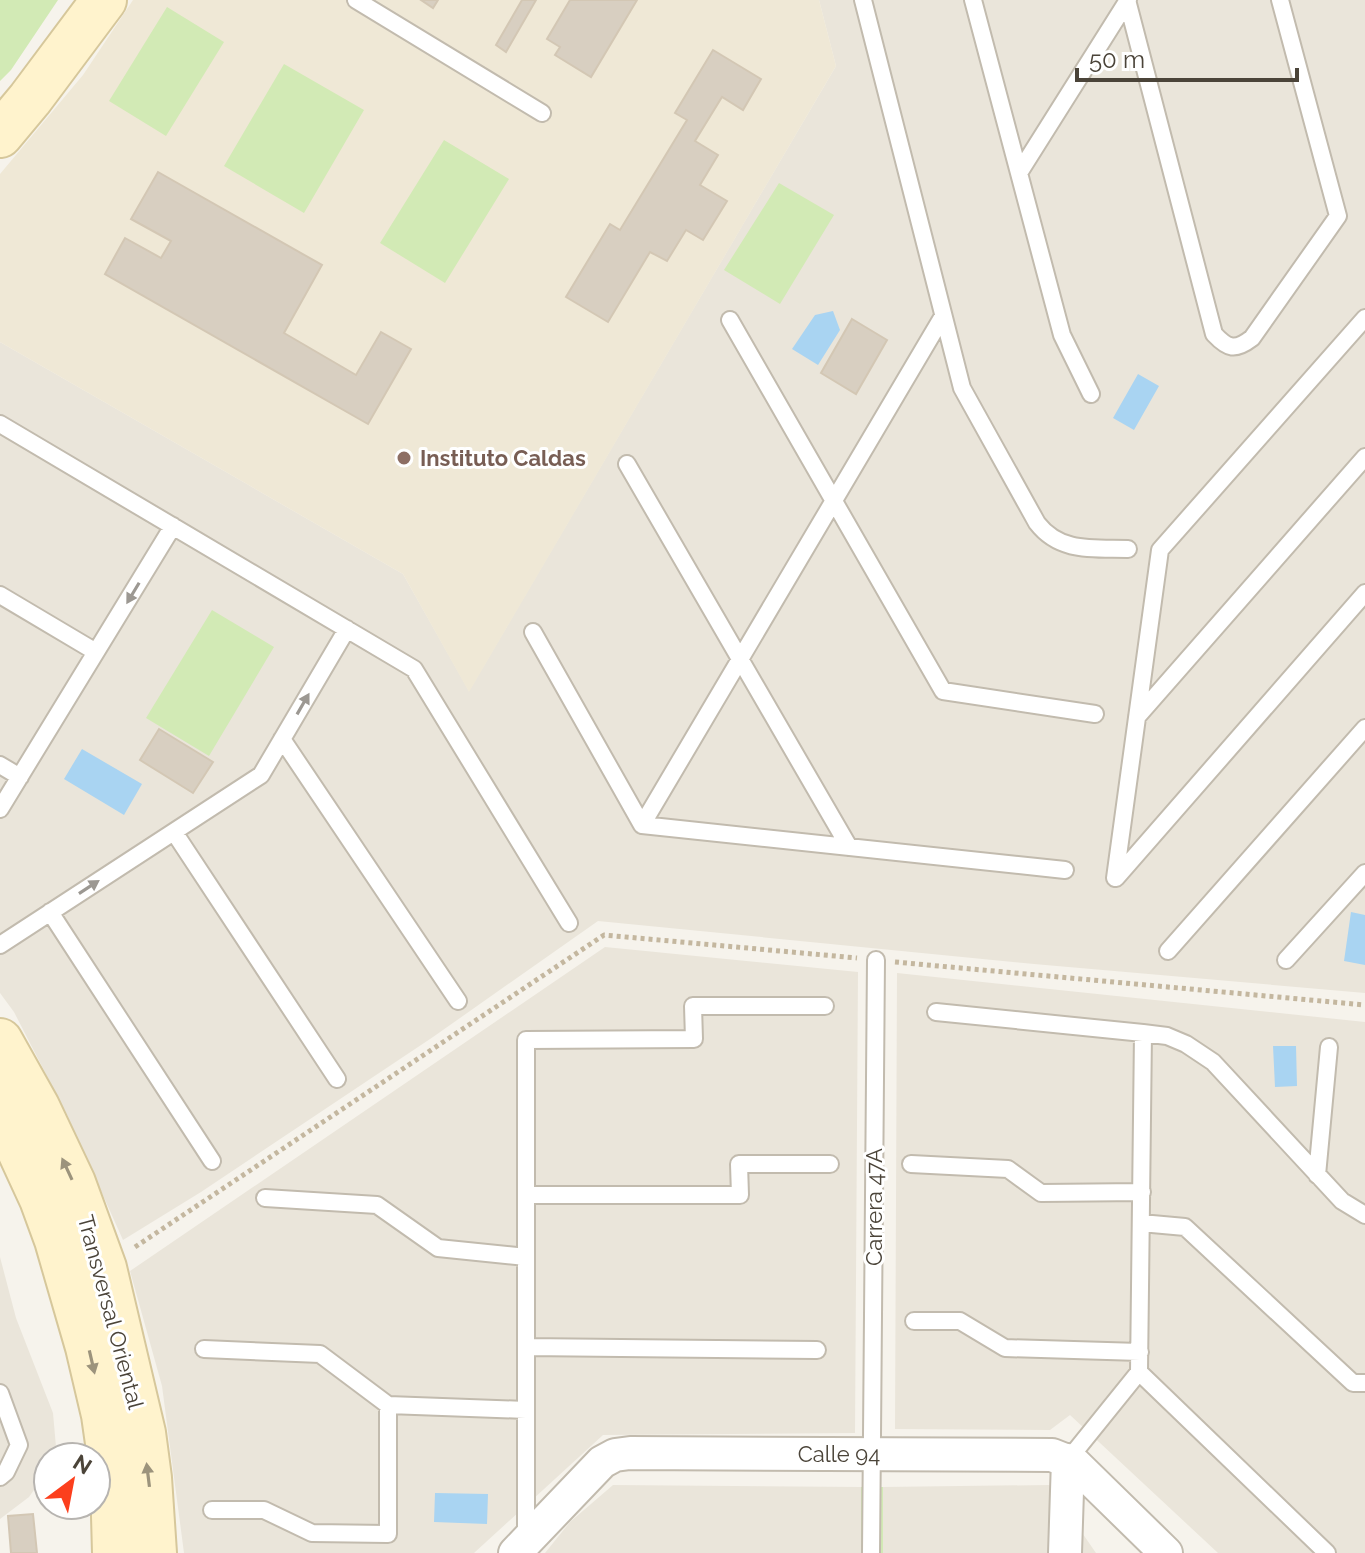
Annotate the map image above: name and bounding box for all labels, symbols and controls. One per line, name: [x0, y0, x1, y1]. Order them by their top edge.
scale bar: [1077, 32, 1297, 82]
text: 50 m: [1089, 45, 1145, 74]
place label: Instituto Caldas: [420, 445, 586, 471]
marker: Instituto Caldas: [395, 449, 413, 467]
one-way arrow: [125, 582, 140, 603]
one-way arrow: [296, 693, 310, 715]
one-way arrow: [78, 880, 99, 895]
street label: Carrera 47A: [861, 1148, 887, 1266]
one-way arrow: [60, 1157, 74, 1180]
street label: Transversal Oriental: [73, 1212, 149, 1412]
one-way arrow: [86, 1350, 98, 1375]
north arrow: [32, 1441, 112, 1521]
street label: Calle 94: [798, 1441, 880, 1467]
text: N: [69, 1449, 97, 1480]
one-way arrow: [142, 1462, 155, 1487]

